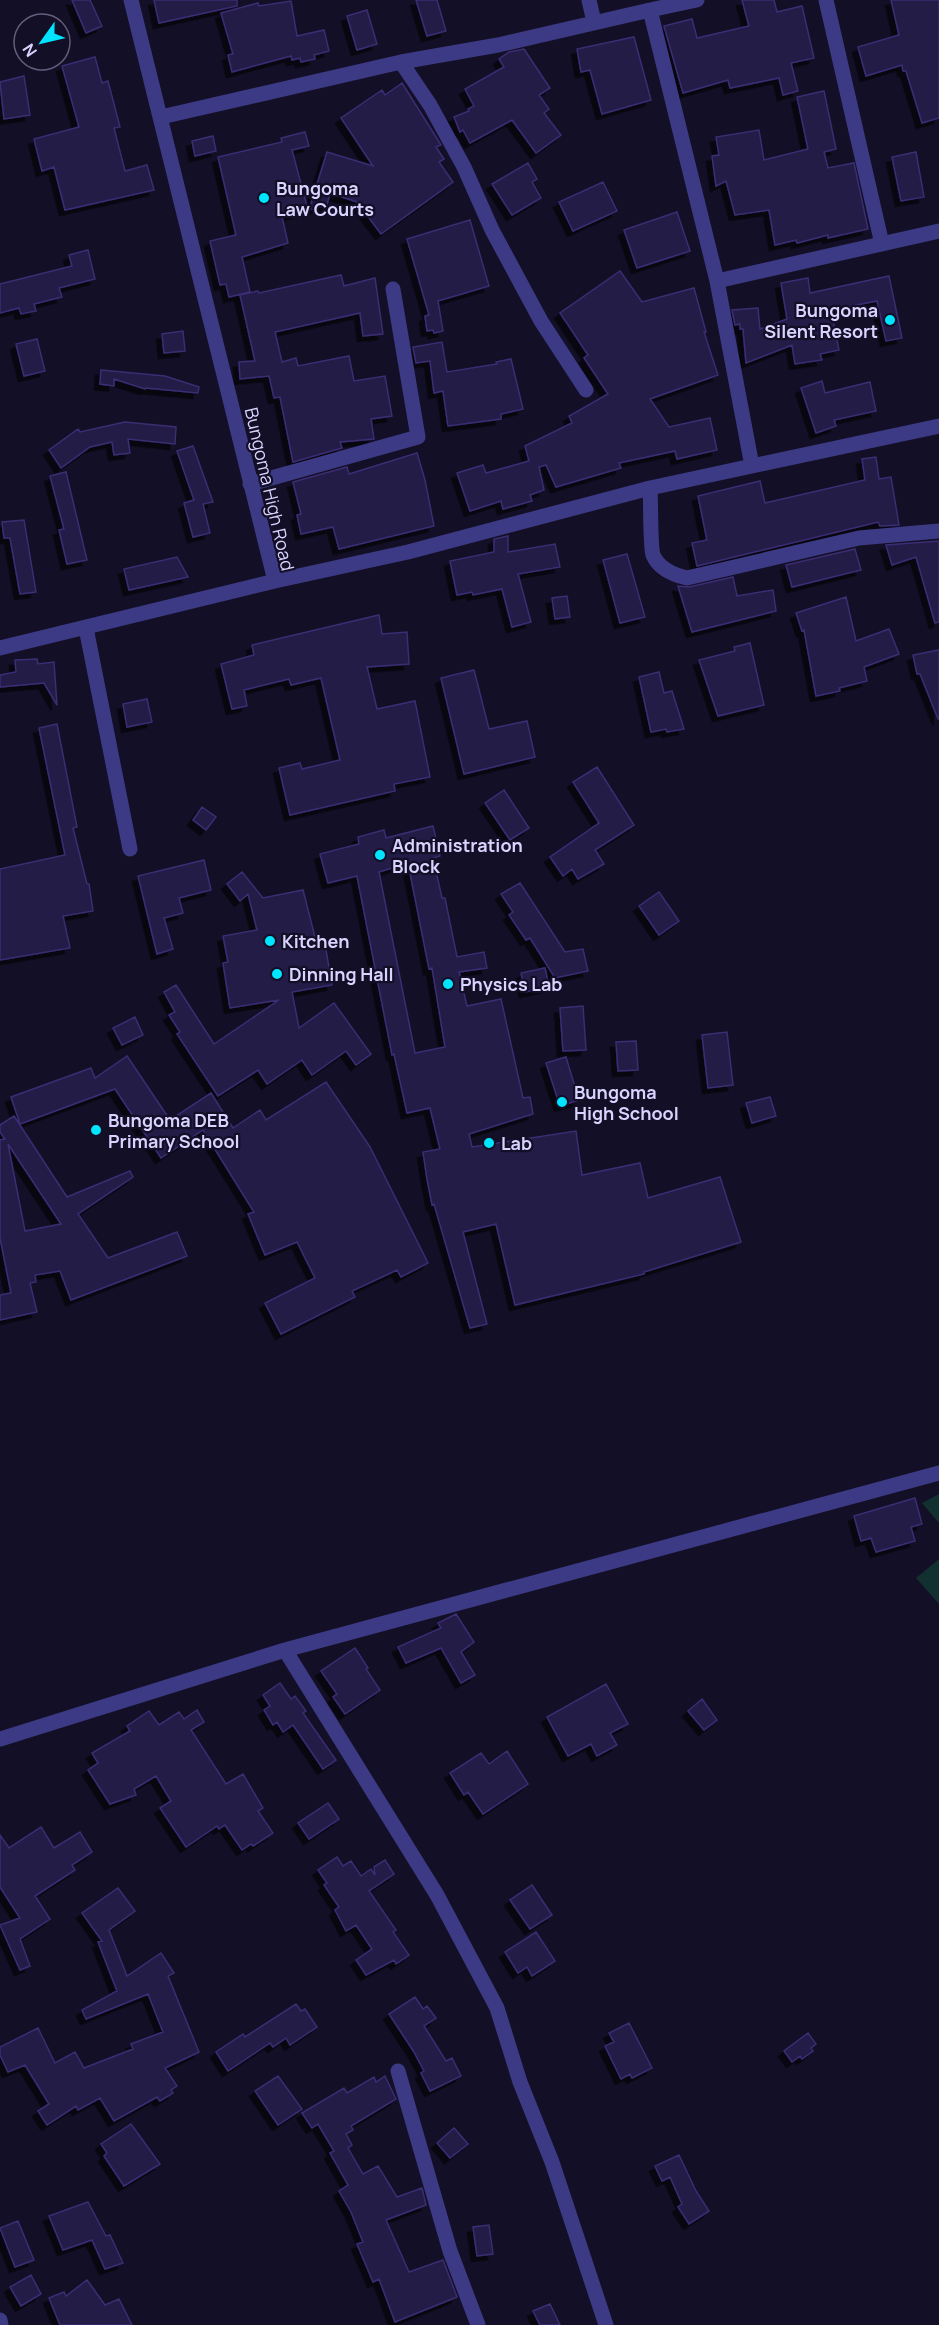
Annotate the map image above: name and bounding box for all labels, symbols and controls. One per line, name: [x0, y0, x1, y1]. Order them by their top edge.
north arrow: [12, 12, 72, 72]
text: N: [17, 39, 42, 61]
place label: Bungoma Law Courts: [276, 176, 374, 221]
marker: Bungoma Law Courts: [257, 191, 271, 205]
place label: Bungoma Silent Resort: [764, 298, 878, 343]
marker: Bungoma Silent Resort: [883, 313, 897, 327]
street label: Bungoma High Road: [240, 405, 300, 573]
place label: Administration Block: [392, 833, 523, 878]
marker: Administration Block: [373, 848, 387, 862]
place label: Kitchen: [282, 929, 349, 953]
marker: Kitchen: [263, 934, 277, 948]
place label: Dinning Hall: [289, 962, 394, 986]
marker: Dinning Hall: [270, 967, 284, 981]
place label: Physics Lab: [460, 972, 562, 996]
marker: Physics Lab: [441, 977, 455, 991]
place label: Bungoma High School: [574, 1080, 679, 1125]
marker: Bungoma High School: [555, 1095, 569, 1109]
place label: Bungoma DEB Primary School: [108, 1108, 240, 1153]
marker: Bungoma DEB Primary School: [89, 1123, 103, 1137]
place label: Lab: [501, 1131, 532, 1155]
marker: Lab: [482, 1136, 496, 1150]

